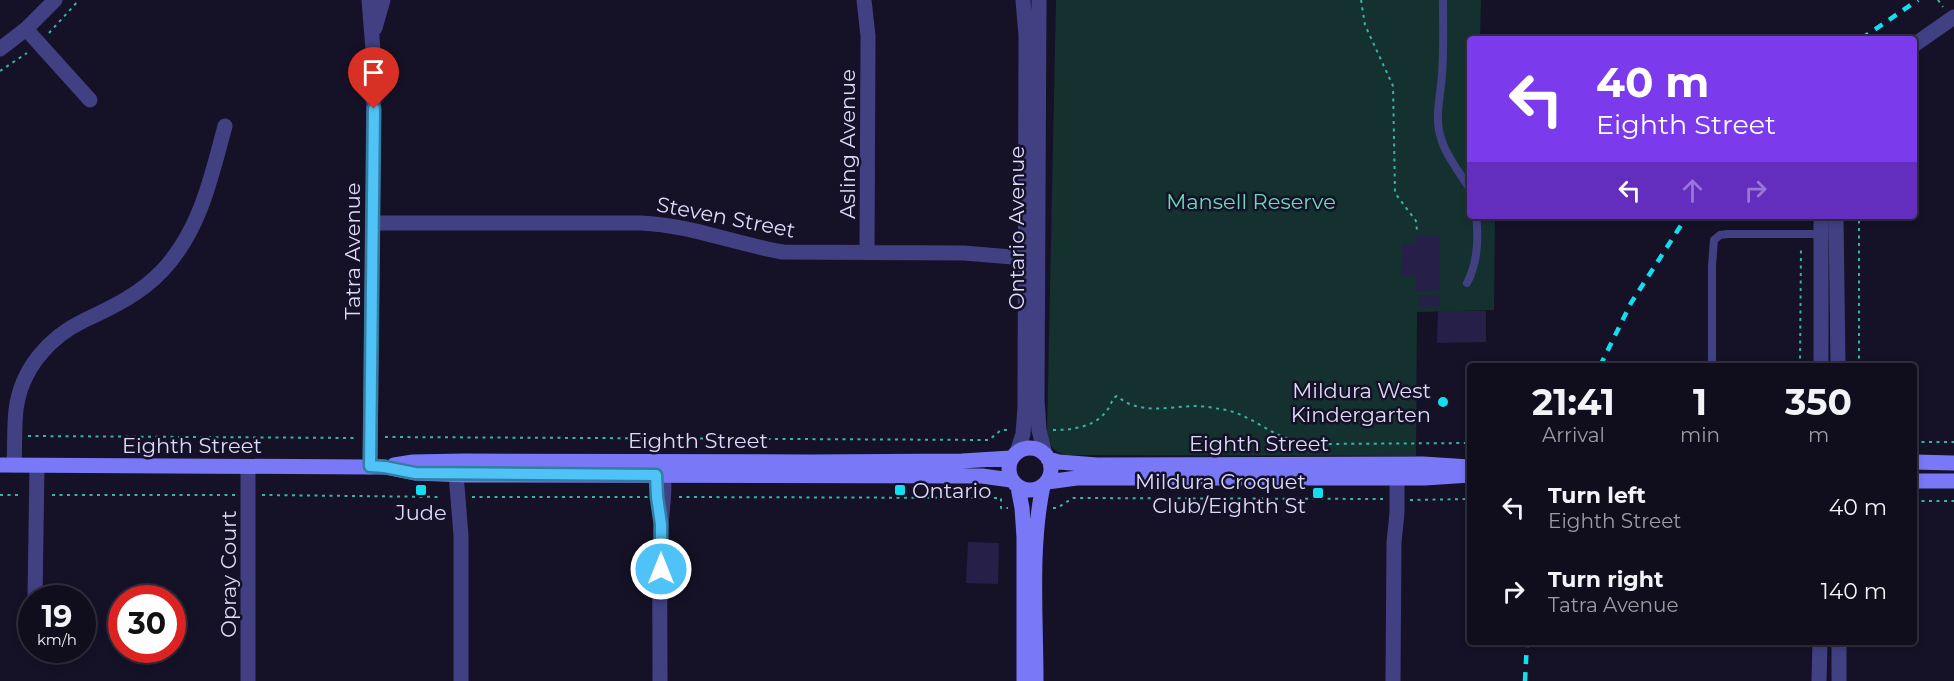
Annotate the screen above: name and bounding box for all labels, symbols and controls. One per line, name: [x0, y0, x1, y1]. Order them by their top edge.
pin: [348, 47, 399, 109]
icon: arrive: [357, 56, 390, 89]
text: 40 m: [1596, 56, 1709, 108]
icon: left: [1497, 60, 1575, 138]
street label: Asling Avenue: [835, 69, 860, 219]
text: Eighth Street: [1596, 108, 1776, 141]
street label: Ontario Avenue: [1004, 146, 1029, 310]
icon: left: [1613, 174, 1646, 207]
icon: ahead: [1676, 174, 1709, 207]
icon: right: [1739, 174, 1772, 207]
street label: Tatra Avenue: [340, 182, 365, 320]
park label: Mansell Reserve: [1166, 189, 1336, 214]
street label: Steven Street: [655, 191, 797, 243]
place label: Mildura West Kindergarten: [1291, 378, 1431, 427]
text: 21:41: [1532, 380, 1615, 424]
text: 1: [1693, 380, 1707, 424]
text: 350: [1785, 380, 1852, 424]
marker: Mildura West Kindergarten: [1436, 395, 1450, 409]
text: Arrival: [1542, 423, 1605, 447]
text: min: [1680, 423, 1720, 447]
text: m: [1808, 423, 1829, 447]
street label: Eighth Street: [628, 428, 768, 453]
street label: Eighth Street: [1189, 431, 1329, 456]
street label: Eighth Street: [122, 433, 262, 458]
place label: Mildura Croquet Club/Eighth St: [1135, 469, 1306, 518]
place label: Ontario: [912, 478, 991, 503]
text: Turn left: [1548, 482, 1646, 509]
marker: Jude: [414, 483, 428, 497]
marker: Ontario: [893, 483, 907, 497]
marker: Mildura Croquet Club/Eighth St: [1311, 486, 1325, 500]
icon: left: [1497, 491, 1530, 524]
text: 40 m: [1829, 494, 1887, 521]
place label: Jude: [394, 500, 447, 525]
text: Eighth Street: [1548, 509, 1681, 533]
street label: Opray Court: [216, 510, 241, 638]
position arrow: [629, 537, 693, 601]
text: Turn right: [1548, 566, 1663, 593]
icon: right: [1497, 575, 1530, 608]
text: 140 m: [1821, 578, 1887, 605]
speed limit sign: 30: [108, 585, 186, 663]
text: Tatra Avenue: [1548, 593, 1679, 617]
text: 19: [42, 598, 72, 635]
text: km/h: [37, 630, 77, 649]

